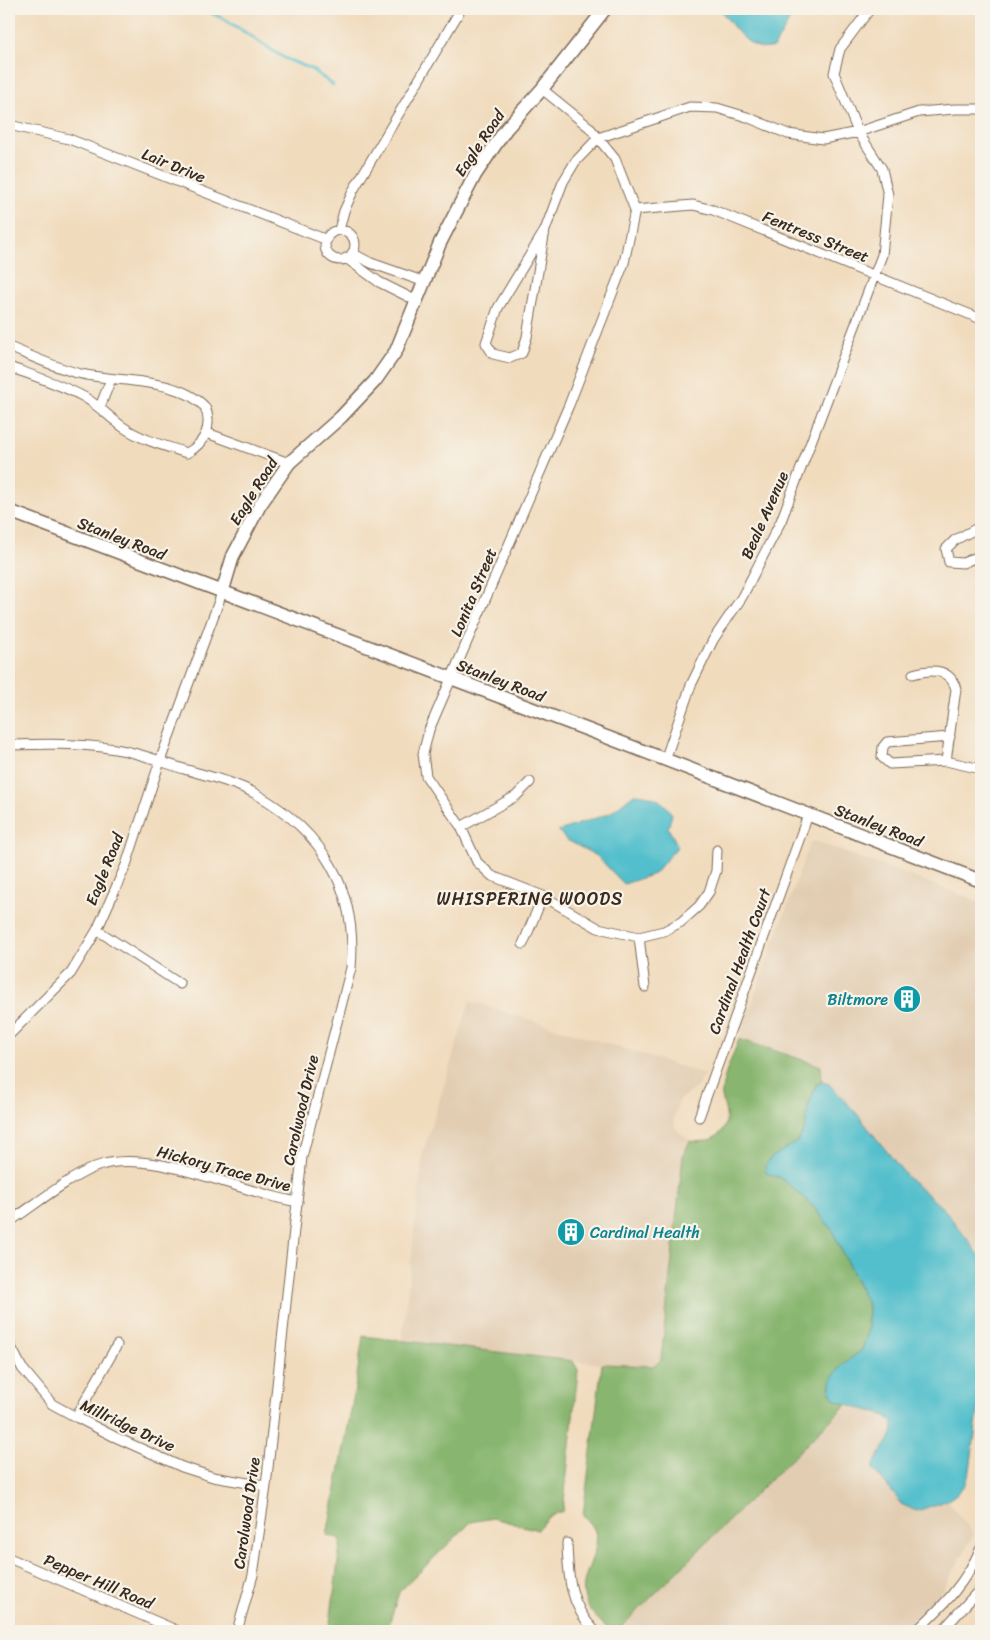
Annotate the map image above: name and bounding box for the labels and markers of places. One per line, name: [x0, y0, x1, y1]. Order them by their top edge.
building icon: Biltmore: [892, 984, 922, 1014]
place label: Biltmore: [827, 985, 888, 1014]
building icon: Cardinal Health: [556, 1217, 586, 1247]
place label: Cardinal Health: [590, 1218, 700, 1247]

